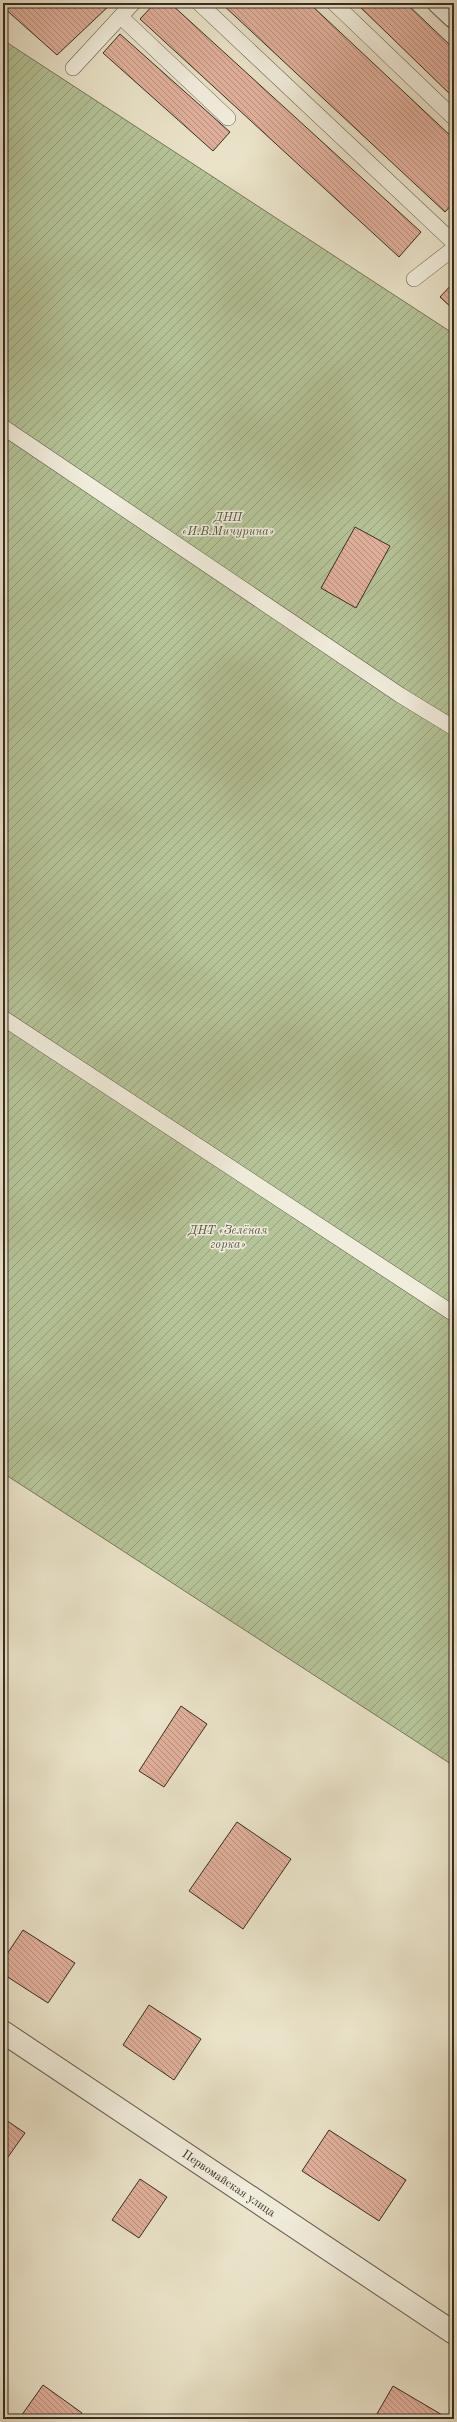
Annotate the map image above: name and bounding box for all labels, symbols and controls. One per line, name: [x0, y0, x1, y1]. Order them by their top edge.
park label: ДНП «И.В.Мичурина»: [182, 512, 274, 538]
park label: ДНТ «Зелёная горка»: [187, 1224, 268, 1251]
street label: Первомайская улица: [180, 2148, 277, 2220]

